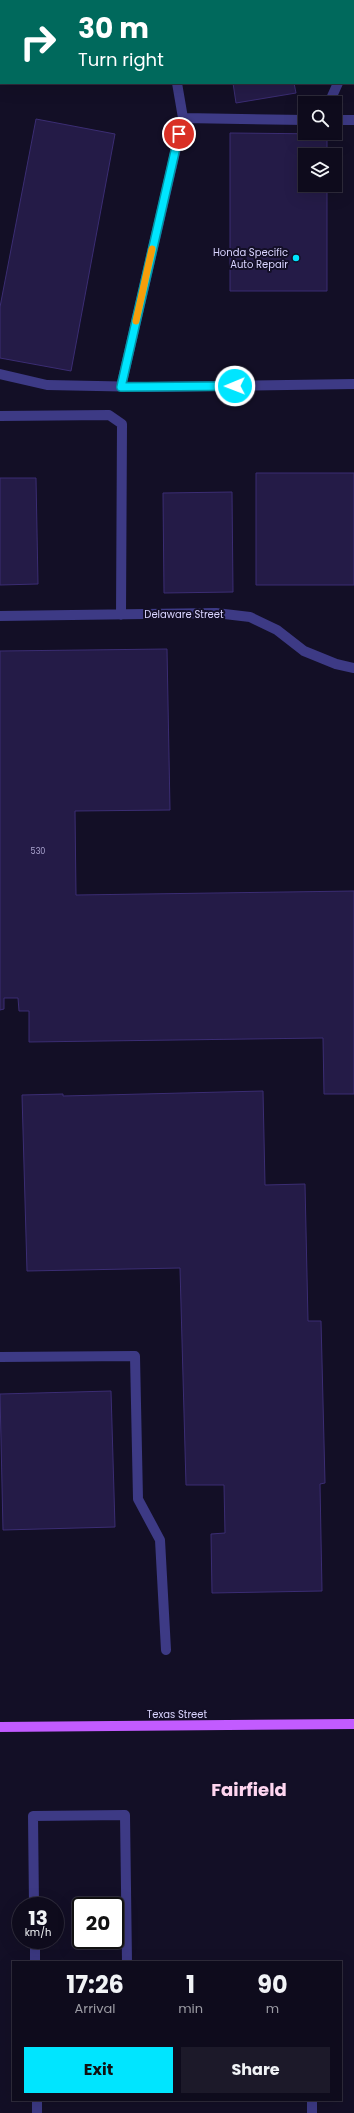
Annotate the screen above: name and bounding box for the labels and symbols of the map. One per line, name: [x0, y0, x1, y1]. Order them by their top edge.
pin: [162, 117, 196, 151]
place label: Honda Specific Auto Repair: [213, 245, 288, 272]
marker: Honda Specific Auto Repair: [291, 253, 301, 263]
position arrow: [214, 365, 256, 407]
street label: Delaware Street: [144, 607, 224, 622]
house number: 530: [31, 846, 45, 857]
street label: Texas Street: [147, 1707, 208, 1722]
district label: Fairfield: [211, 1777, 287, 1802]
speed limit sign: 20: [72, 1897, 124, 1949]

